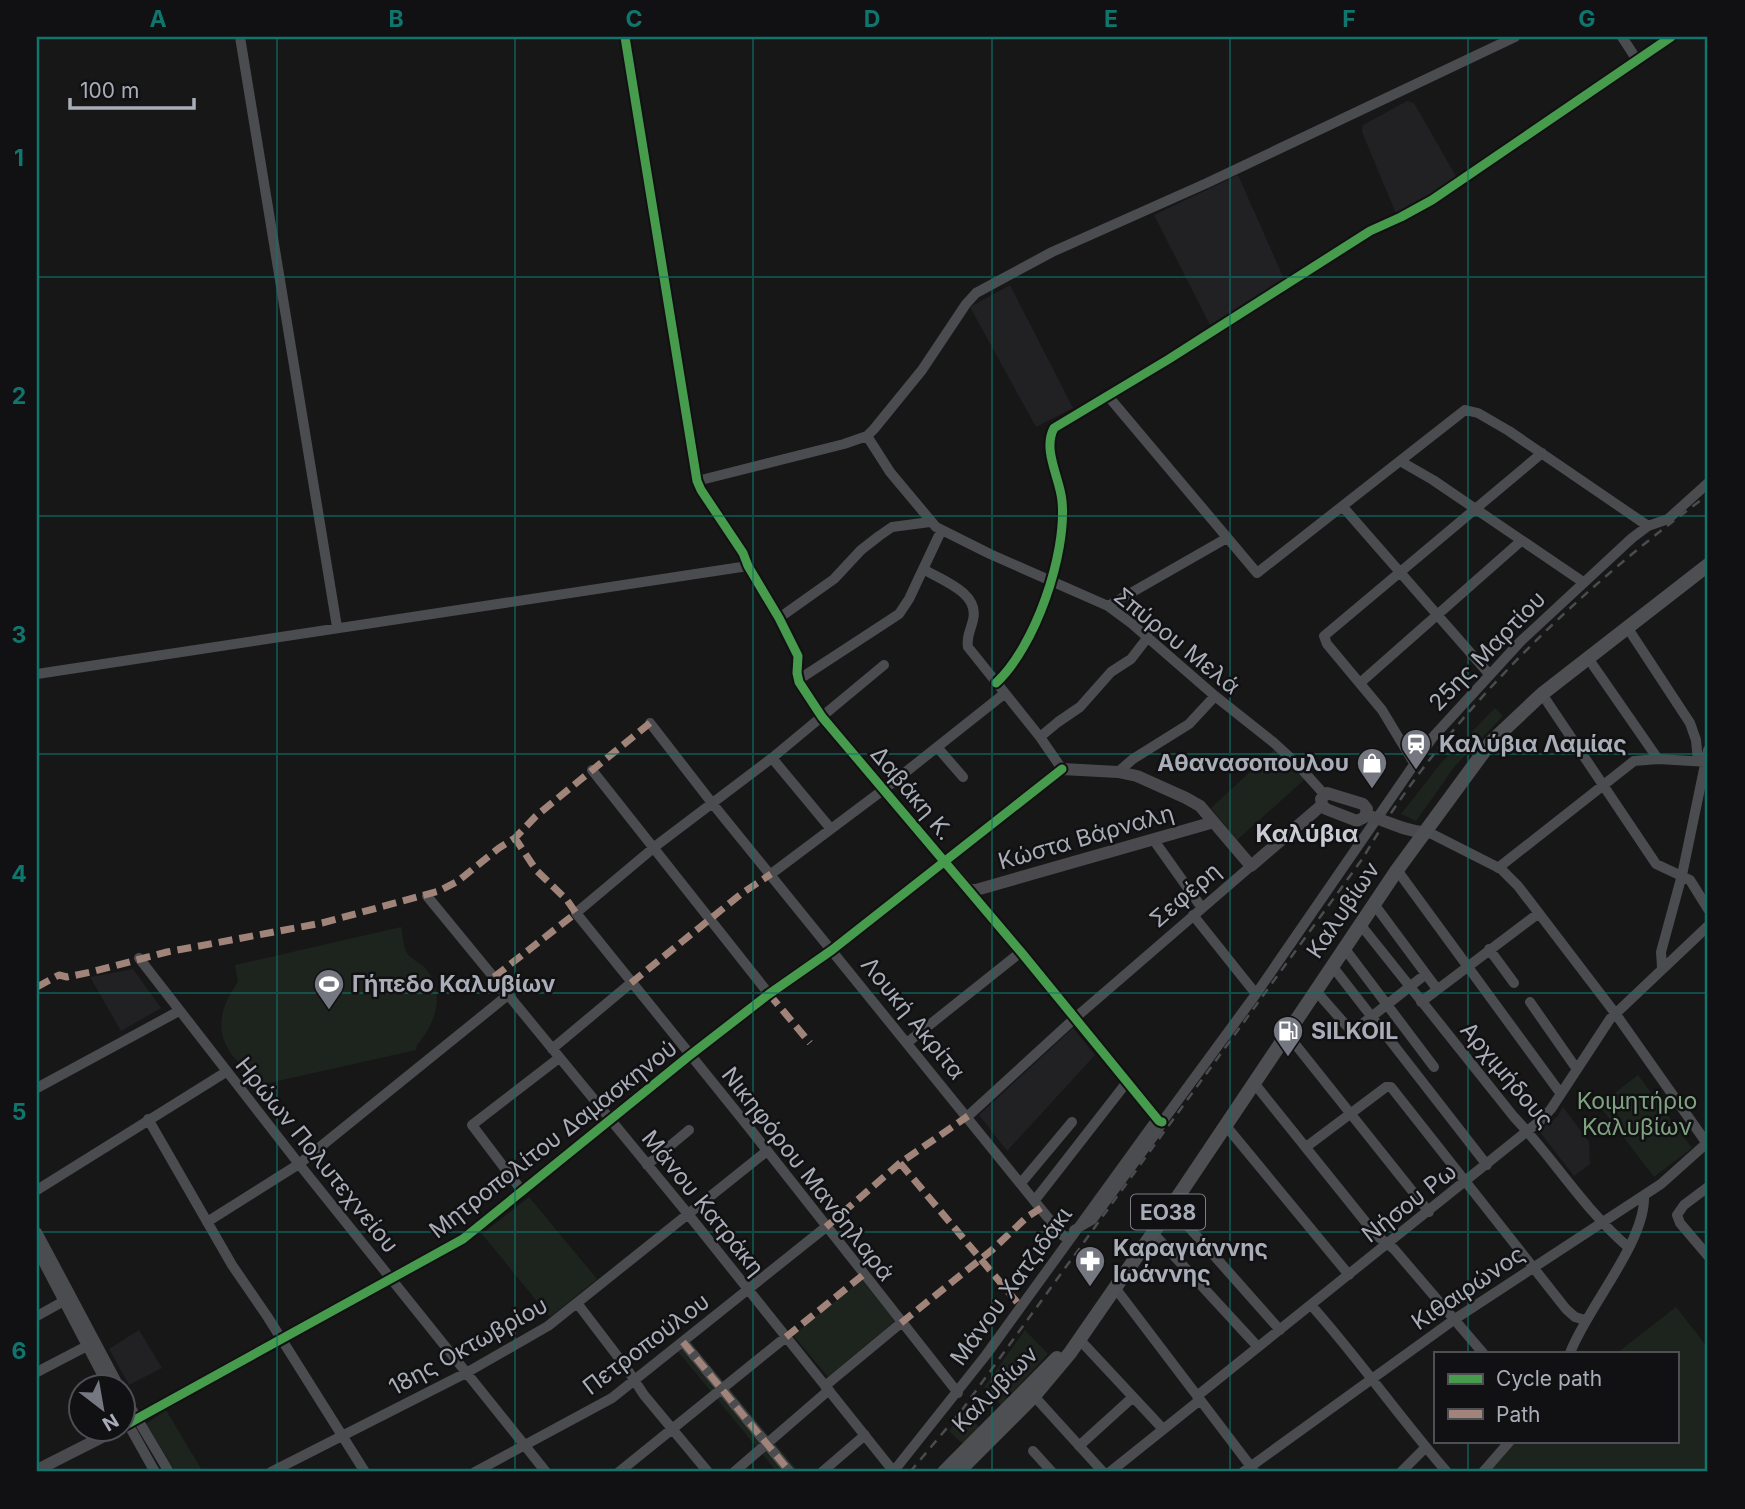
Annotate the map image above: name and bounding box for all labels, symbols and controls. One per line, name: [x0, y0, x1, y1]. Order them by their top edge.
text: A: [149, 5, 167, 33]
text: B: [388, 5, 404, 33]
text: C: [625, 5, 643, 33]
text: D: [864, 5, 880, 33]
text: E: [1104, 5, 1118, 33]
text: F: [1342, 5, 1356, 33]
text: G: [1578, 5, 1596, 33]
scale bar: [70, 66, 194, 110]
text: 100 m: [80, 78, 139, 103]
text: 1: [14, 144, 24, 172]
text: 2: [12, 382, 26, 410]
street label: Σπύρου Μελά: [1108, 582, 1246, 700]
street label: 25ης Μαρτίου: [1423, 585, 1551, 717]
text: 3: [12, 621, 26, 649]
station icon: Καλύβια Λαμίας: [1399, 727, 1433, 771]
place label: Καλύβια Λαμίας: [1439, 730, 1627, 758]
street label: Δαβάκη Κ.: [865, 740, 959, 846]
shop icon: Αθανασοπουλου: [1355, 746, 1389, 790]
place label: Αθανασοπουλου: [1157, 749, 1349, 777]
street label: Κώστα Βάρναλη: [995, 799, 1177, 875]
district label: Καλύβια: [1256, 819, 1358, 848]
street label: Καλυβίων: [1301, 856, 1385, 964]
street label: Σεφέρη: [1144, 857, 1226, 933]
text: 4: [11, 860, 27, 888]
street label: Λουκή Ακρίτα: [855, 951, 971, 1085]
sports icon: Γήπεδο Καλυβίων: [312, 967, 346, 1011]
place label: Γήπεδο Καλυβίων: [352, 970, 555, 998]
fuel station icon: SILKOIL: [1271, 1014, 1305, 1058]
street label: Αρχιμήδους: [1455, 1016, 1559, 1134]
place label: SILKOIL: [1311, 1017, 1398, 1045]
street label: Μητροπολίτου Δαμασκηνού: [424, 1034, 682, 1244]
street label: Ηρώων Πολυτεχνείου: [230, 1052, 404, 1258]
street label: Νικηφόρου Μανδηλαρά: [716, 1062, 900, 1286]
park label: Κοιμητήριο Καλυβίων: [1577, 1087, 1697, 1141]
text: 5: [12, 1098, 26, 1126]
street label: Μάνου Κατράκη: [636, 1125, 770, 1281]
street label: Νήσου Ρω: [1356, 1158, 1462, 1248]
road number: ΕΟ38: [1131, 1194, 1205, 1230]
street label: Μάνου Χατζιδάκι: [944, 1201, 1078, 1371]
place label: Καραγιάννης Ιωάννης: [1113, 1234, 1268, 1288]
street label: Κιθαιρώνος: [1406, 1240, 1530, 1336]
pharmacy icon: Καραγιάννης Ιωάννης: [1073, 1244, 1107, 1288]
street label: Πετροπούλου: [577, 1287, 715, 1401]
street label: 18ης Οκτωβρίου: [384, 1291, 552, 1401]
text: 6: [12, 1337, 26, 1365]
street label: Καλυβίων: [946, 1340, 1044, 1438]
legend: [1434, 1352, 1678, 1442]
text: Cycle path: [1496, 1366, 1602, 1391]
north arrow: [66, 1372, 136, 1442]
text: Path: [1496, 1402, 1541, 1427]
text: N: [98, 1409, 123, 1436]

